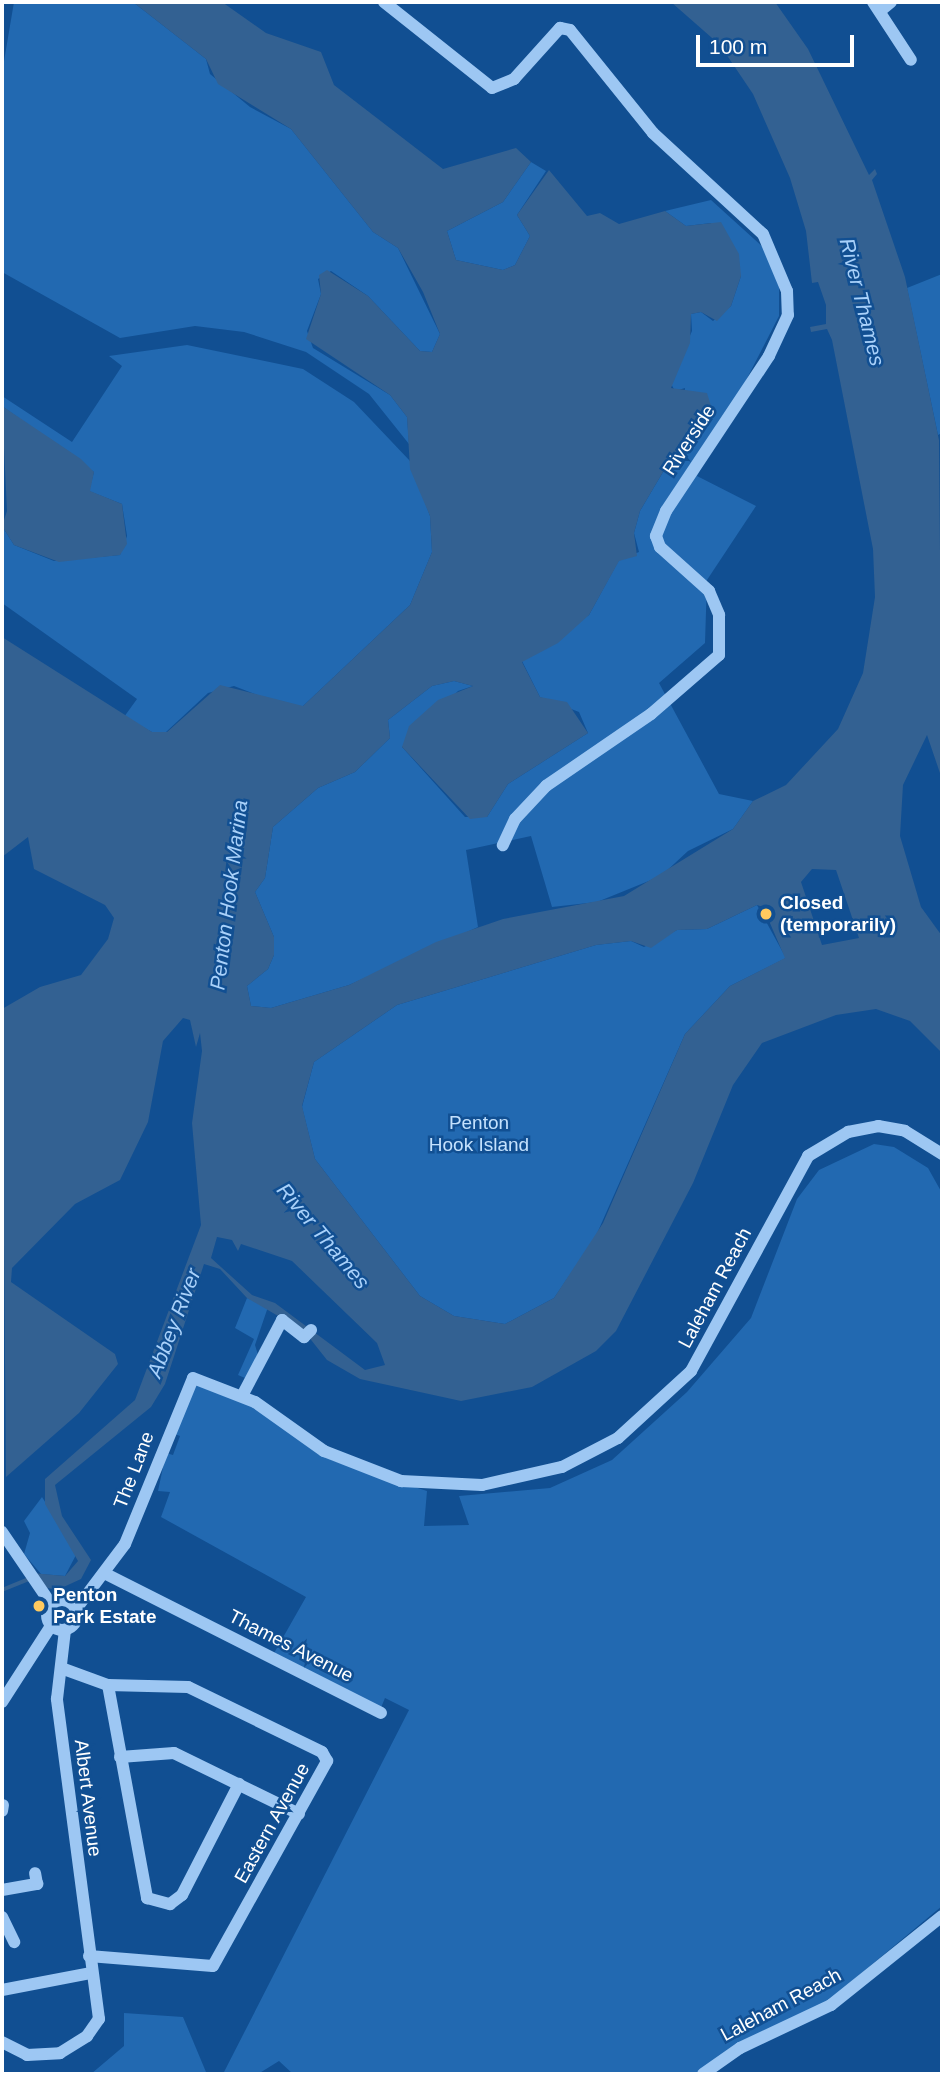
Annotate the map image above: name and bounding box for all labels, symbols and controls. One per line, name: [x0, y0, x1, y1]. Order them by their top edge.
scale bar: [699, 21, 856, 65]
text: 100 m: [709, 35, 767, 58]
water label: River Thames: [834, 236, 890, 368]
street label: Riverside: [658, 401, 720, 479]
water label: Penton Hook Marina: [205, 798, 253, 992]
place label: Closed (temporarily): [780, 892, 896, 936]
marker: Closed (temporarily): [758, 906, 774, 922]
park label: Penton Hook Island: [429, 1112, 529, 1156]
water label: River Thames: [271, 1178, 375, 1294]
street label: Laleham Reach: [674, 1224, 756, 1352]
water label: Abbey River: [142, 1265, 206, 1381]
street label: The Lane: [109, 1428, 159, 1512]
place label: Penton Park Estate: [53, 1584, 157, 1628]
marker: Penton Park Estate: [31, 1598, 47, 1614]
street label: Thames Avenue: [224, 1605, 358, 1687]
street label: Albert Avenue: [69, 1738, 107, 1858]
street label: Eastern Avenue: [229, 1758, 315, 1888]
street label: Laleham Reach: [717, 1964, 845, 2046]

